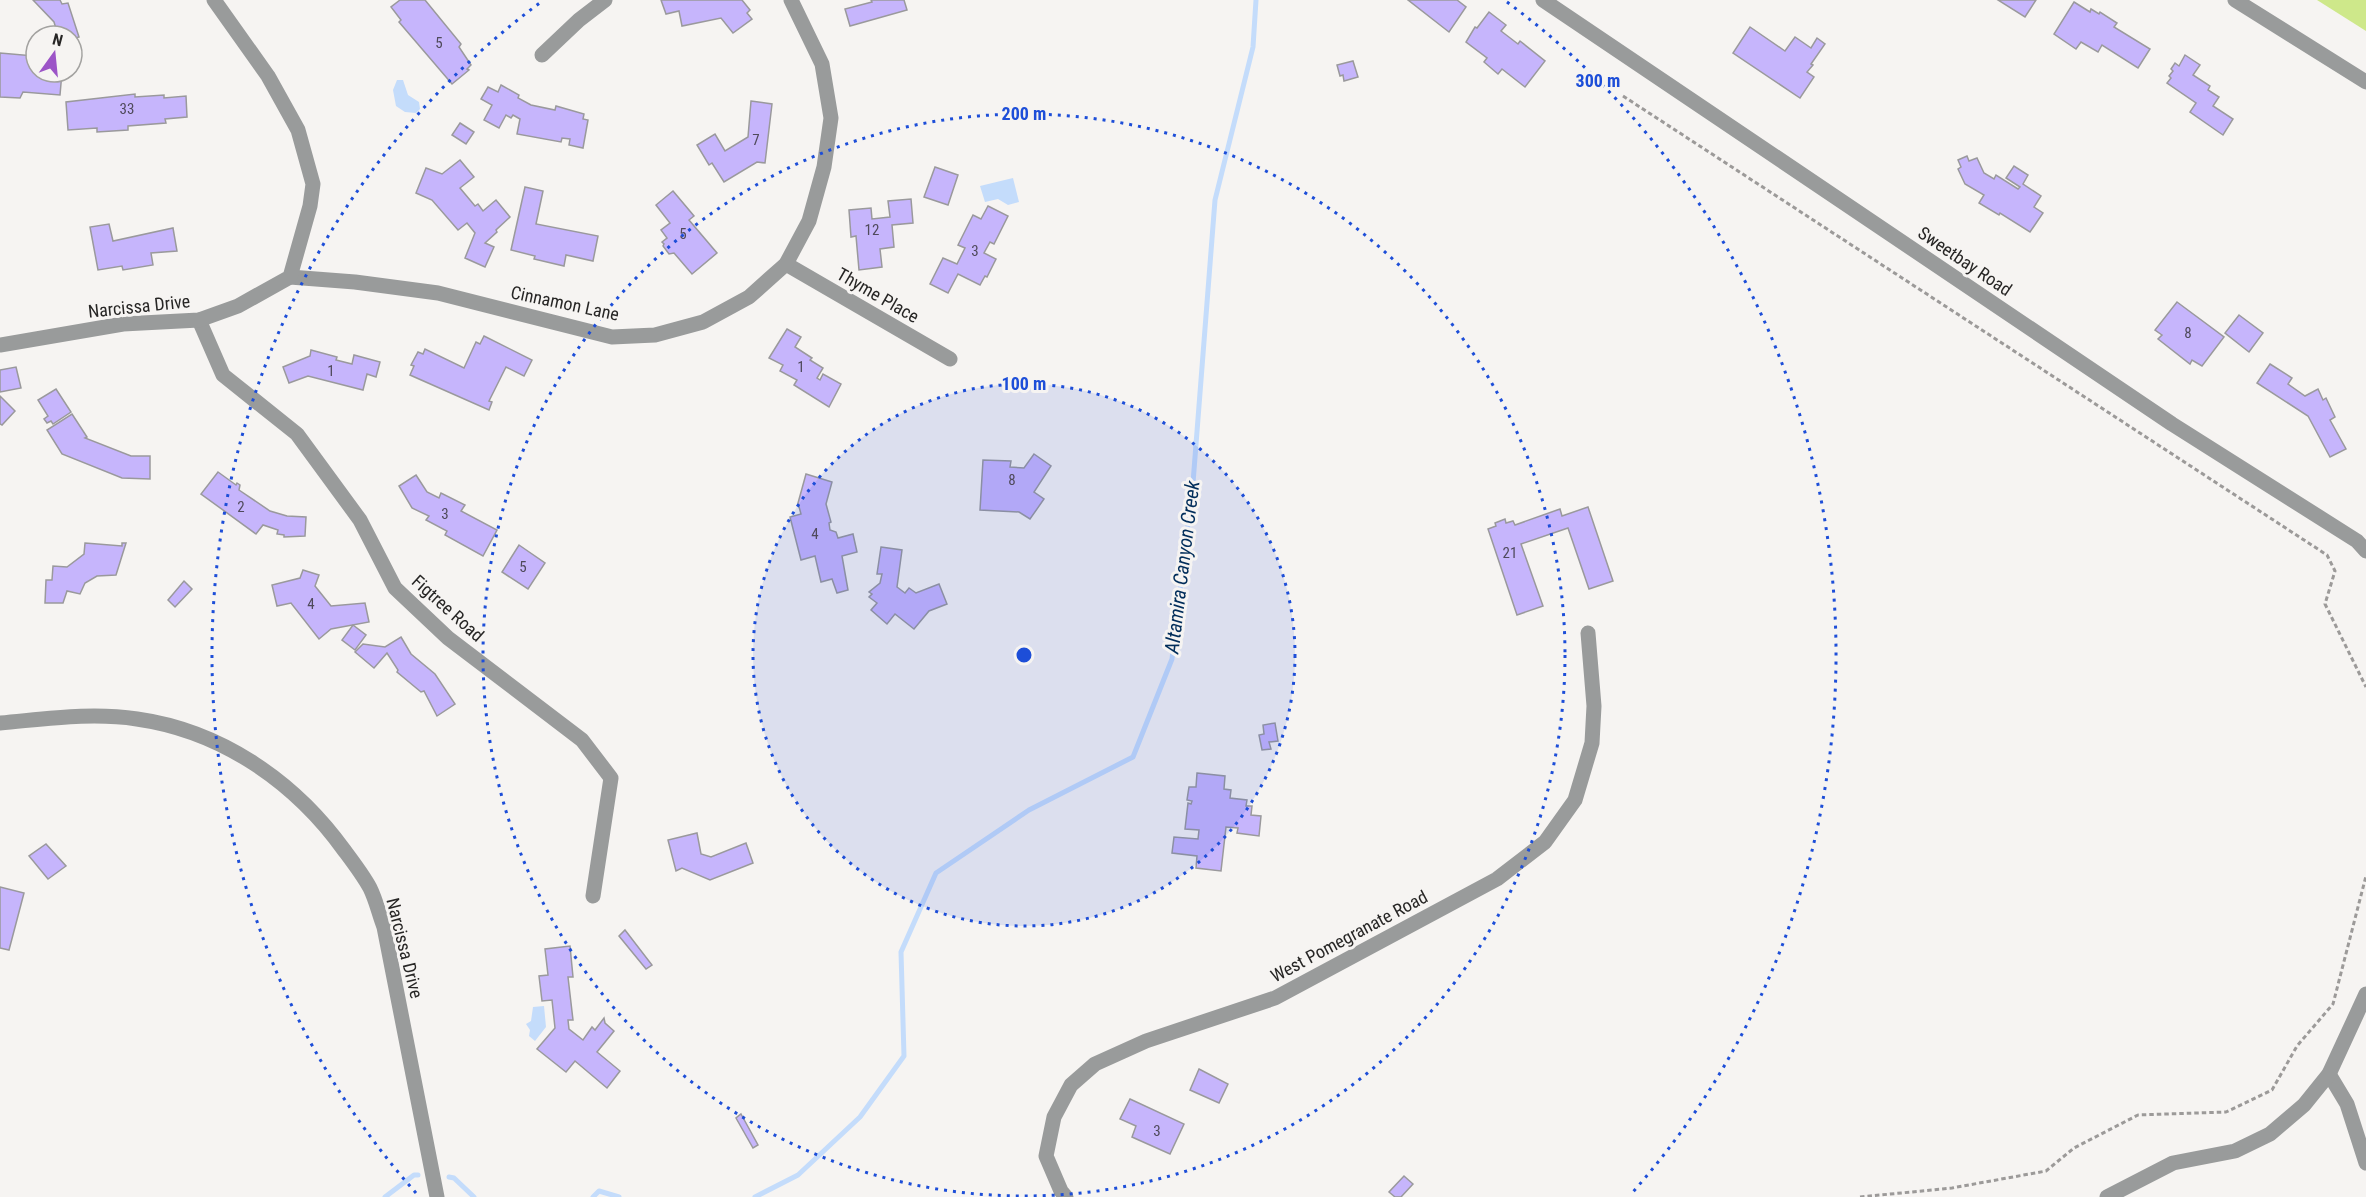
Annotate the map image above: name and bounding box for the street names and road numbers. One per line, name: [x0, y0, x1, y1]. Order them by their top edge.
street label: Sweetbay Road: [1914, 222, 2016, 300]
street label: Thyme Place: [833, 263, 923, 327]
street label: Cinnamon Lane: [509, 281, 621, 325]
street label: Narcissa Drive: [87, 290, 191, 322]
street label: Figtree Road: [408, 570, 488, 646]
street label: West Pomegranate Road: [1267, 886, 1431, 986]
street label: Narcissa Drive: [382, 896, 428, 1000]

